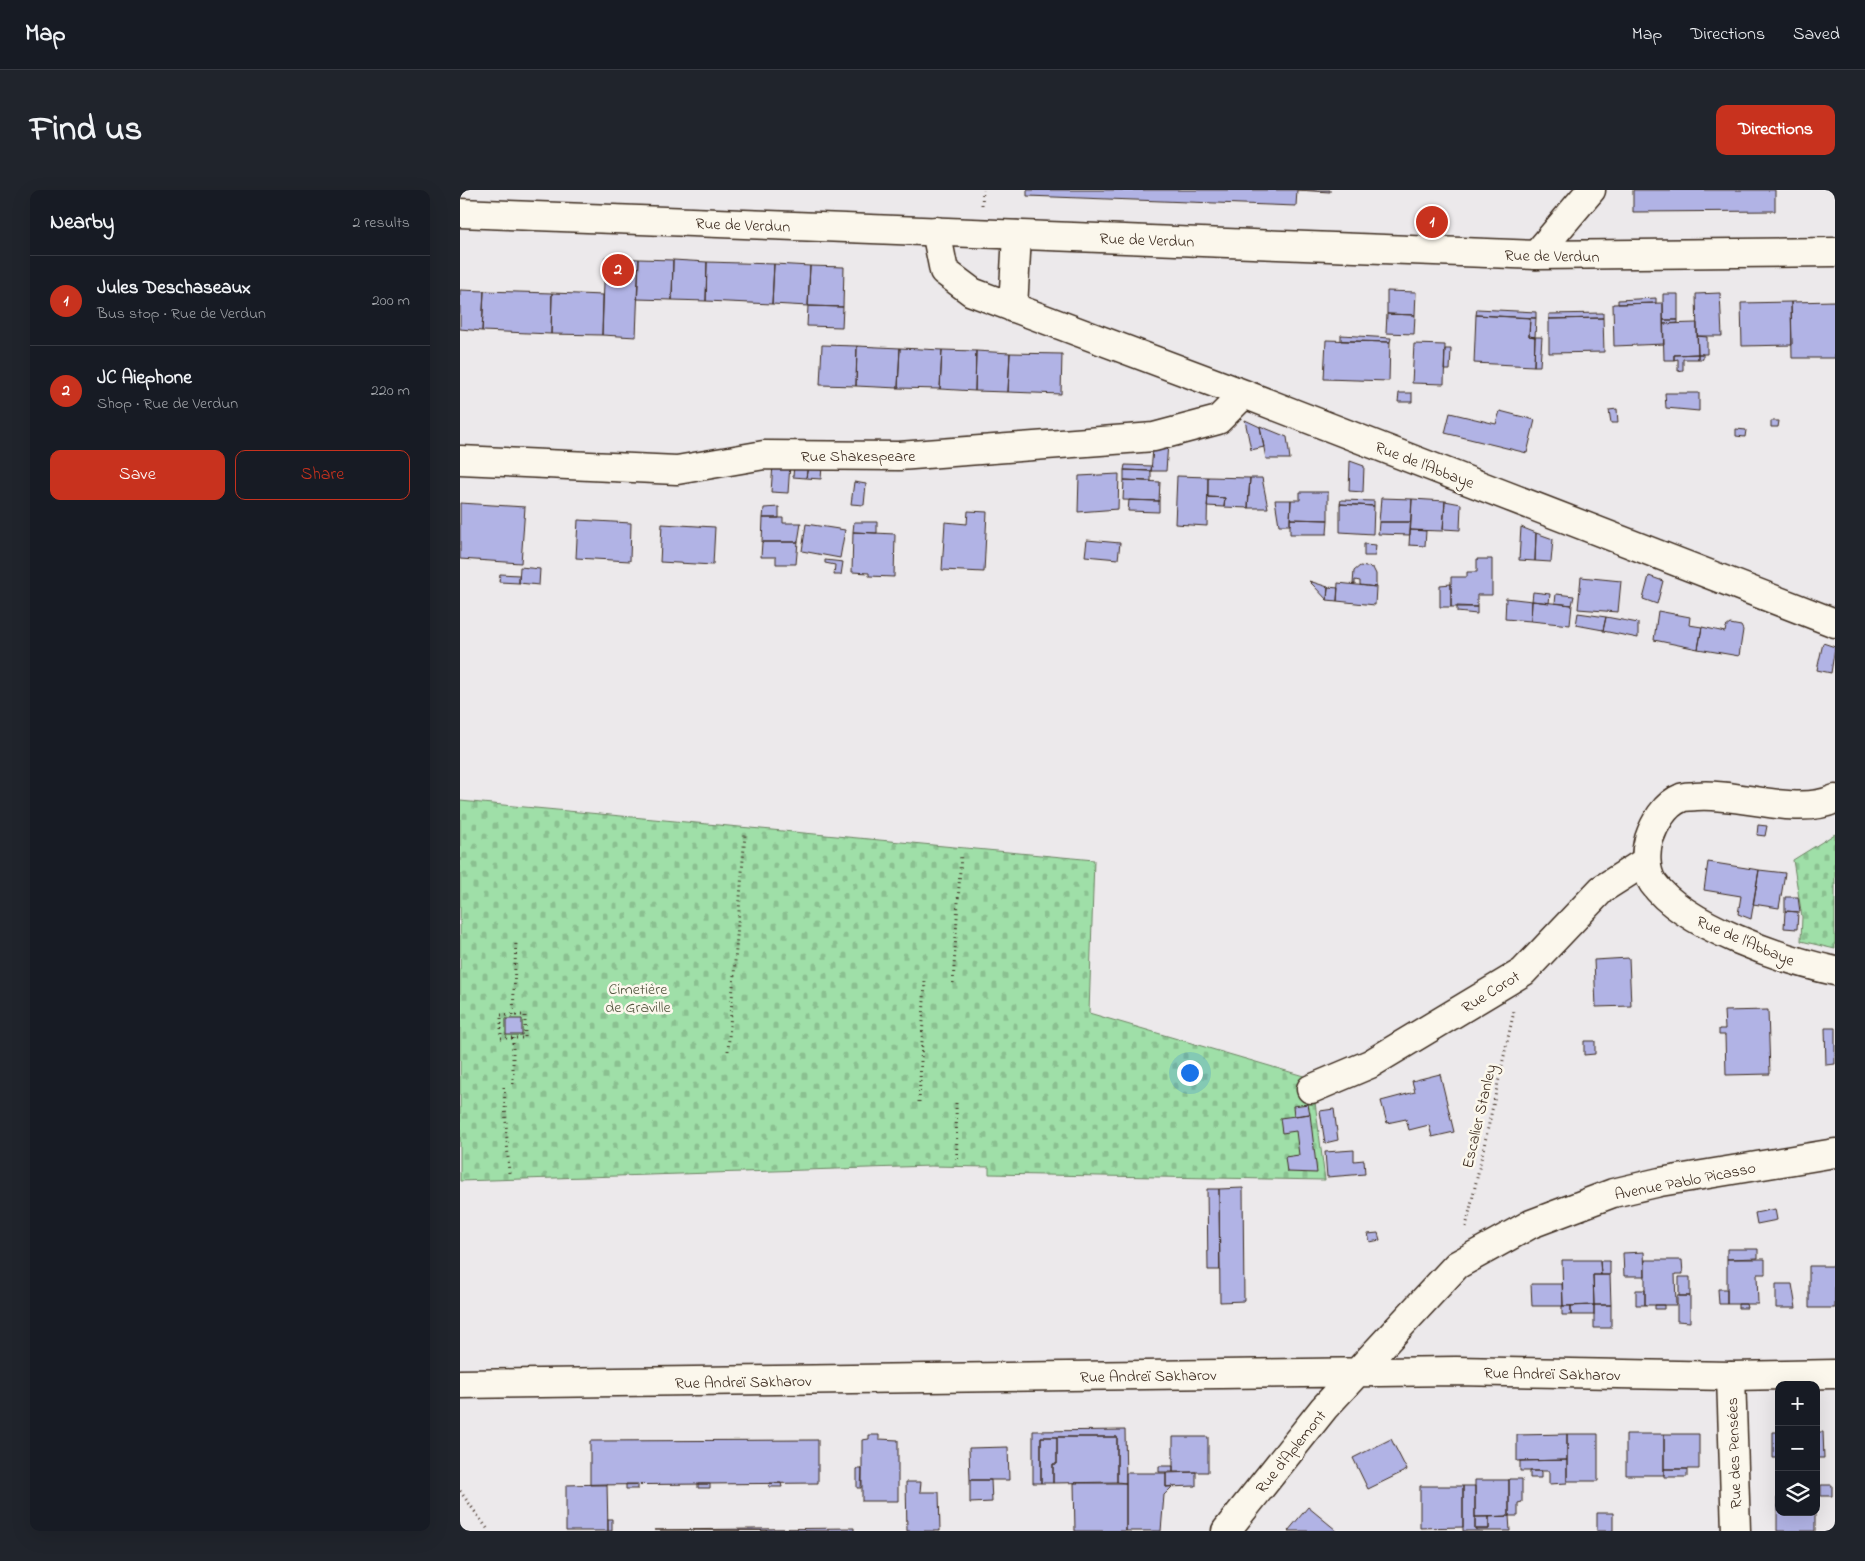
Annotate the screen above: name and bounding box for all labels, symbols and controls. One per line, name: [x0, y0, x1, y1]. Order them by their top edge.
text: Map: [25, 17, 66, 52]
text: Map: [1632, 22, 1662, 48]
text: Directions: [1690, 22, 1765, 48]
text: Saved: [1793, 22, 1840, 48]
text: Find us: [30, 105, 142, 156]
button: Directions: [1716, 105, 1835, 155]
pin: 1: [1416, 203, 1448, 241]
text: Nearby: [50, 208, 114, 238]
text: 2 results: [352, 211, 410, 235]
street label: Rue de Verdun: [695, 212, 791, 240]
street label: Rue de Verdun: [1099, 227, 1195, 255]
street label: Rue de Verdun: [1504, 244, 1600, 270]
pin: 2: [602, 251, 634, 289]
text: Jules Deschaseaux: [97, 275, 251, 302]
text: 1: [63, 289, 69, 313]
text: 200 m: [372, 289, 410, 313]
text: Bus stop · Rue de Verdun: [97, 302, 266, 326]
text: JC Aiephone: [97, 365, 192, 392]
text: 2: [62, 379, 70, 403]
text: 220 m: [371, 379, 410, 403]
text: Shop · Rue de Verdun: [97, 392, 238, 416]
street label: Rue de l'Abbaye: [1371, 436, 1478, 496]
street label: Rue Shakespeare: [801, 445, 916, 469]
button: Save: [50, 450, 225, 500]
button: Share: [235, 450, 410, 500]
street label: Rue de l'Abbaye: [1692, 910, 1799, 974]
street label: Rue Corot: [1457, 965, 1525, 1020]
park label: Cimetière de Graville: [605, 978, 672, 1020]
your location: [1177, 1060, 1203, 1086]
street label: Escalier Stanley: [1456, 1062, 1504, 1171]
street label: Avenue Pablo Picasso: [1613, 1157, 1758, 1207]
street label: Rue Andreï Sakharov: [1484, 1362, 1621, 1388]
street label: Rue Andreï Sakharov: [1080, 1364, 1217, 1390]
street label: Rue Andreï Sakharov: [675, 1370, 812, 1396]
map controls: [1775, 1381, 1820, 1516]
button: +: [1775, 1381, 1820, 1426]
street label: Rue des Pensées: [1721, 1397, 1749, 1509]
street label: Rue d'Aplemont: [1250, 1405, 1333, 1499]
button: −: [1775, 1426, 1820, 1471]
button: layers: [1775, 1471, 1820, 1516]

